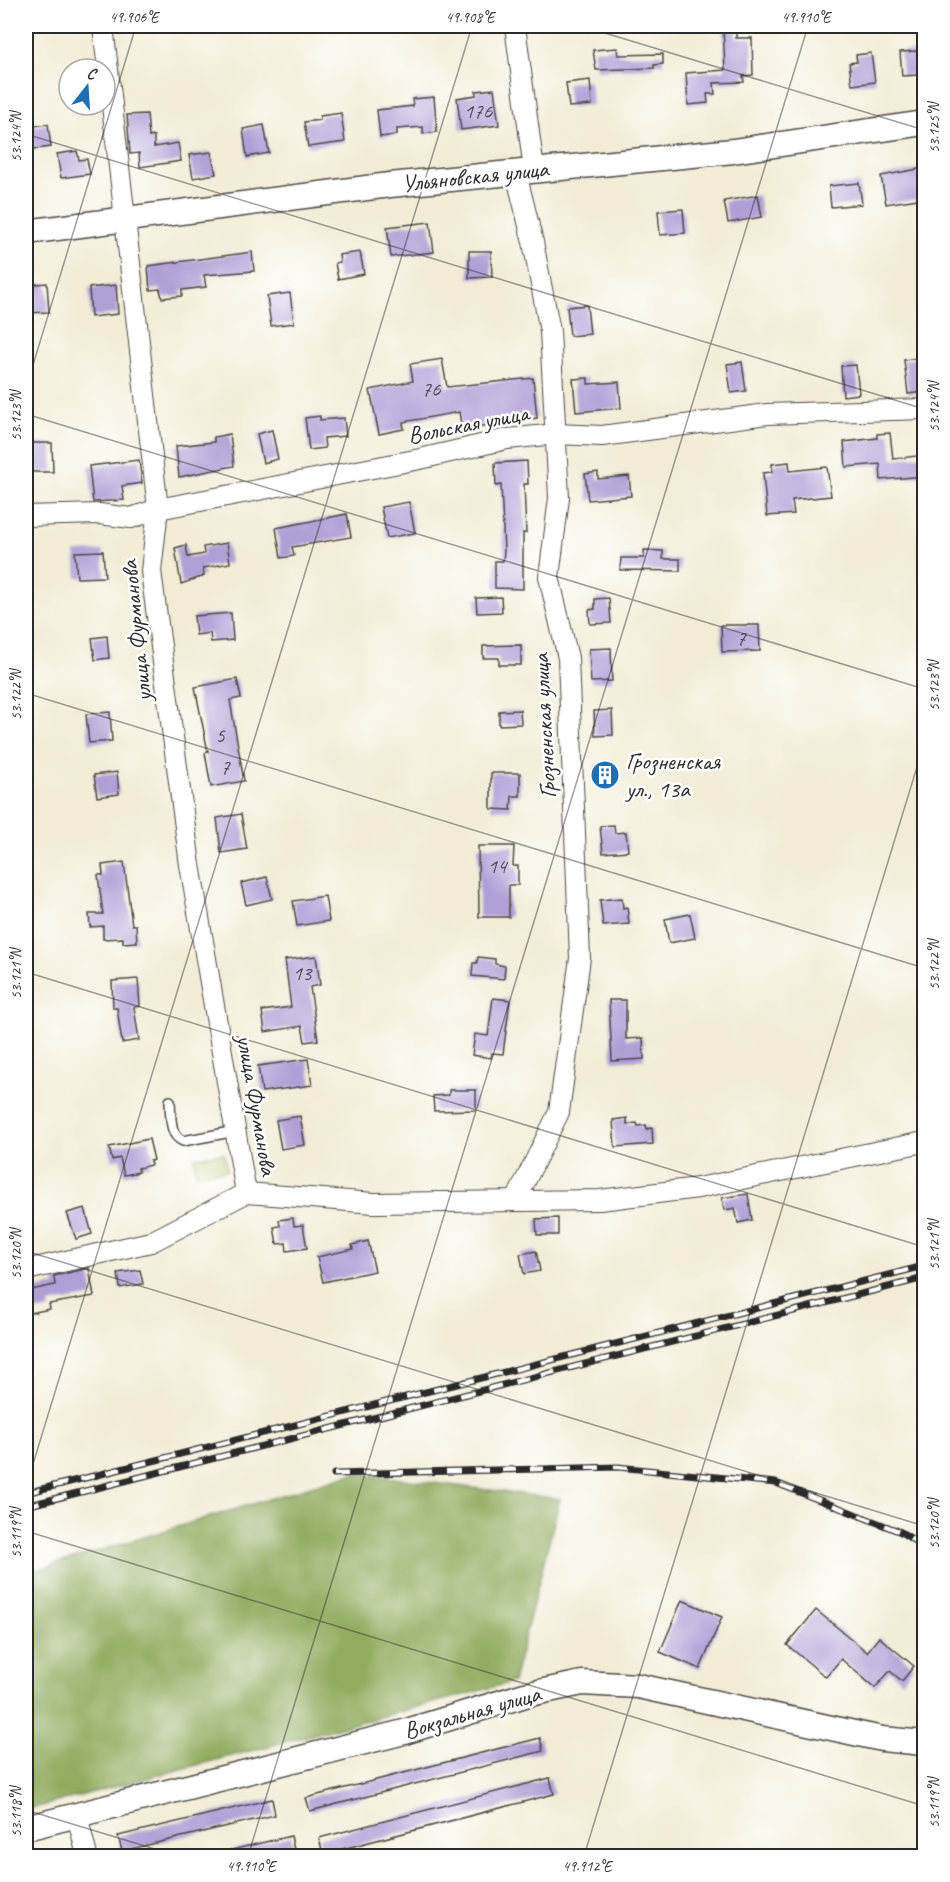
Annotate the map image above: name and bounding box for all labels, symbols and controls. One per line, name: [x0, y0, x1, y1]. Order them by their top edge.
text: 49.906°E: [110, 8, 161, 27]
text: 49.908°E: [446, 8, 497, 27]
text: 49.910°E: [782, 8, 833, 27]
north arrow: [57, 57, 117, 117]
text: С: [84, 63, 100, 85]
house number: 176: [464, 98, 493, 124]
text: 53.125°N: [925, 100, 944, 153]
text: 53.124°N: [7, 109, 26, 162]
street label: Ульяновская улица: [400, 153, 551, 199]
house number: 76: [422, 376, 441, 402]
text: 53.124°N: [925, 379, 944, 432]
text: 53.123°N: [7, 388, 26, 441]
street label: Вольская улица: [405, 397, 533, 450]
street label: улица Фурманова: [113, 557, 159, 705]
house number: 7: [736, 625, 747, 651]
street label: Грозненская улица: [525, 651, 563, 799]
text: 53.123°N: [925, 658, 944, 711]
text: 53.122°N: [7, 667, 26, 720]
house number: 5: [215, 722, 226, 748]
place label: Грозненская ул., 13а: [624, 746, 722, 804]
house number: 7: [220, 754, 231, 780]
building icon: Грозненская ул., 13а: [589, 759, 621, 791]
house number: 14: [488, 853, 509, 879]
text: 53.122°N: [925, 937, 944, 990]
text: 53.121°N: [7, 946, 26, 999]
house number: 13: [293, 960, 313, 986]
street label: улица Фурманова: [230, 1030, 284, 1179]
text: 53.121°N: [925, 1217, 944, 1270]
text: 53.120°N: [7, 1226, 26, 1279]
text: 53.120°N: [925, 1496, 944, 1549]
text: 53.119°N: [7, 1505, 26, 1558]
street label: Вокзальная улица: [400, 1678, 545, 1746]
text: 53.119°N: [925, 1775, 944, 1828]
text: 53.118°N: [7, 1784, 26, 1837]
text: 49.910°E: [227, 1857, 278, 1876]
text: 49.912°E: [563, 1857, 614, 1876]

